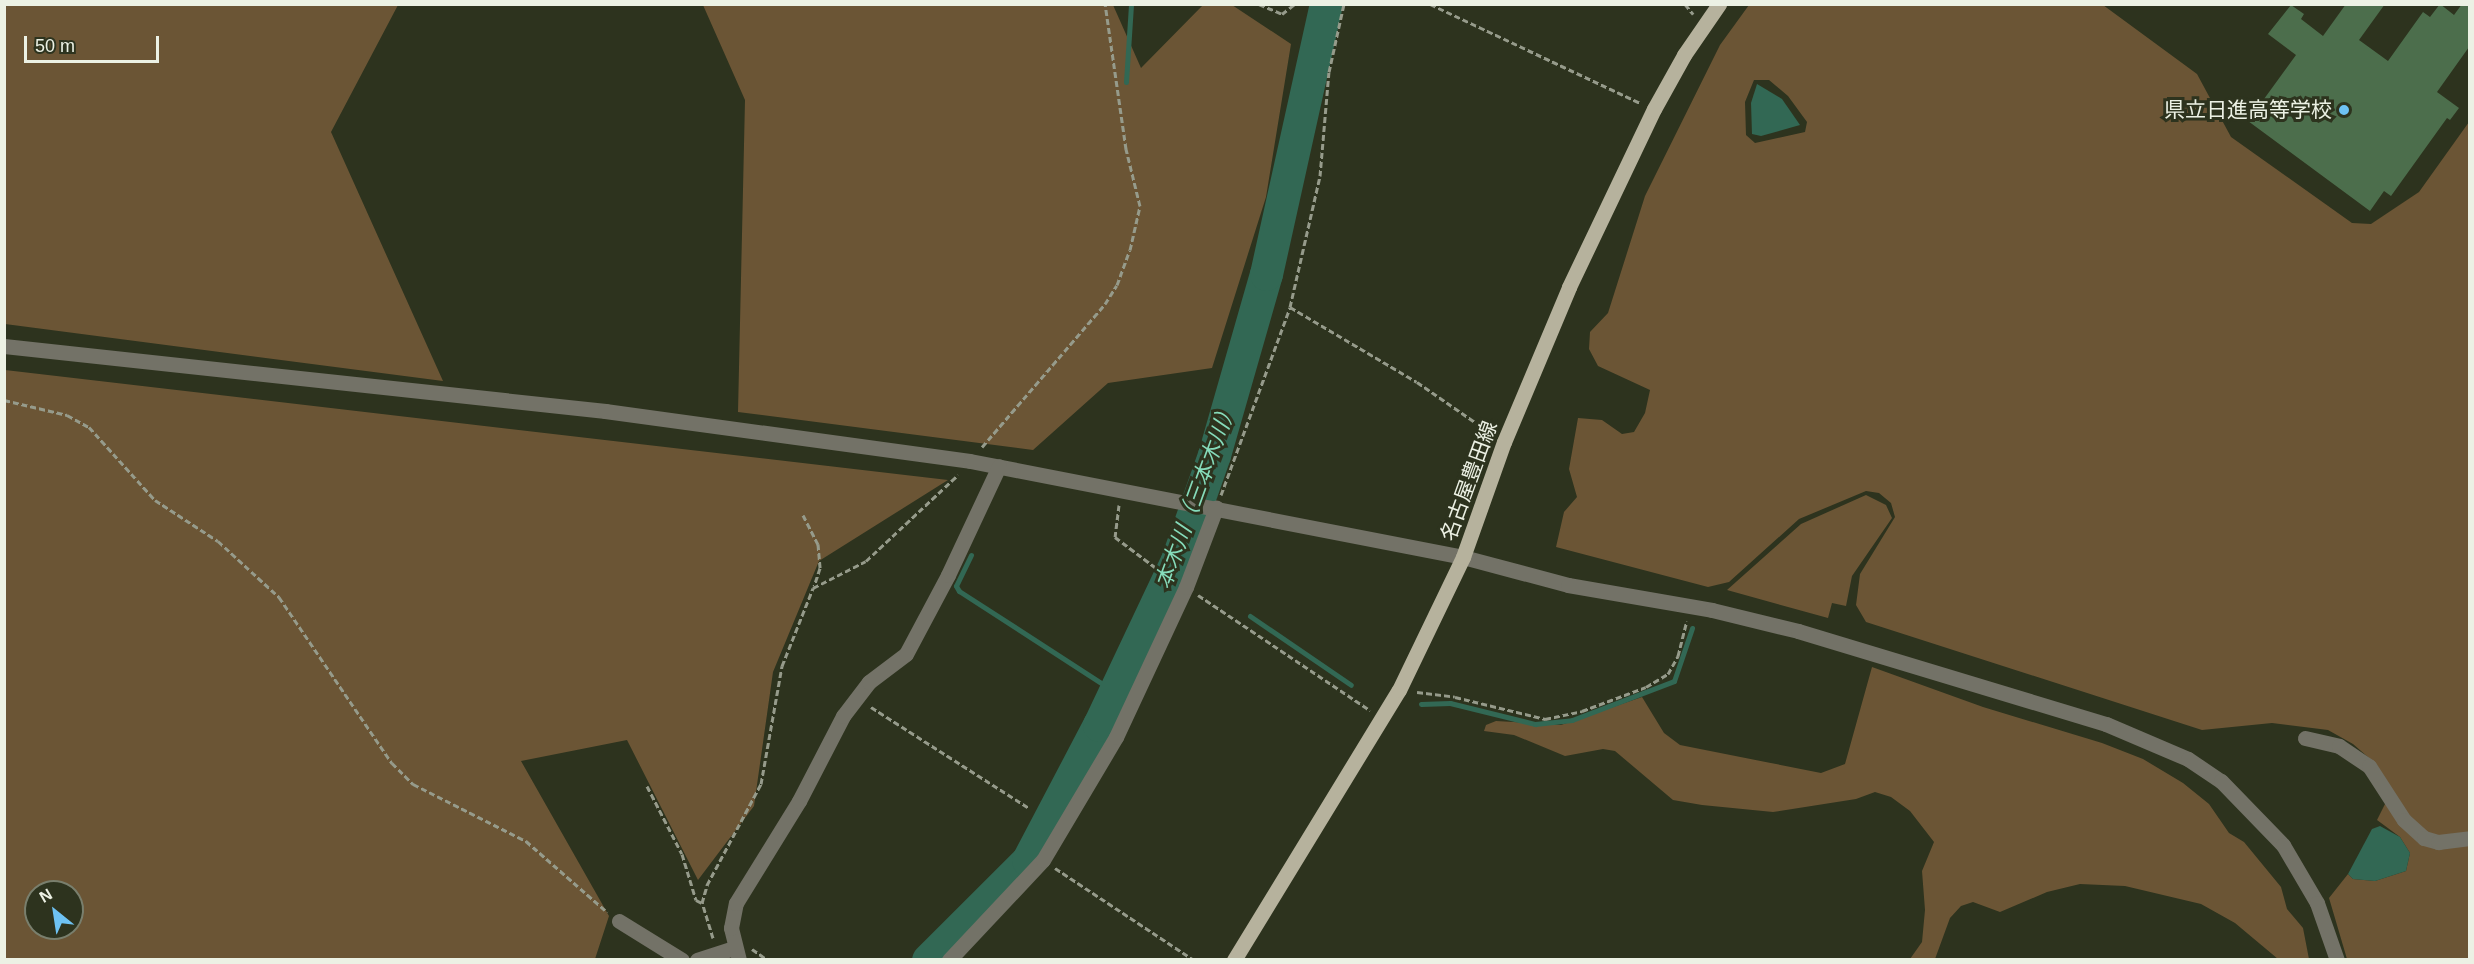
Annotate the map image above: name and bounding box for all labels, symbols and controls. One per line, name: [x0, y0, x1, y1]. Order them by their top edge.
scale bar: [27, 24, 162, 62]
text: 50 m: [35, 36, 75, 56]
place label: 県立日進高等学校: [2164, 97, 2332, 123]
marker: 県立日進高等学校: [2337, 103, 2351, 117]
water label: 本木川（三本木川）: [1150, 397, 1242, 593]
street label: 名古屋豊田線: [1436, 417, 1502, 545]
north arrow: [24, 880, 84, 940]
text: N: [36, 885, 55, 906]

